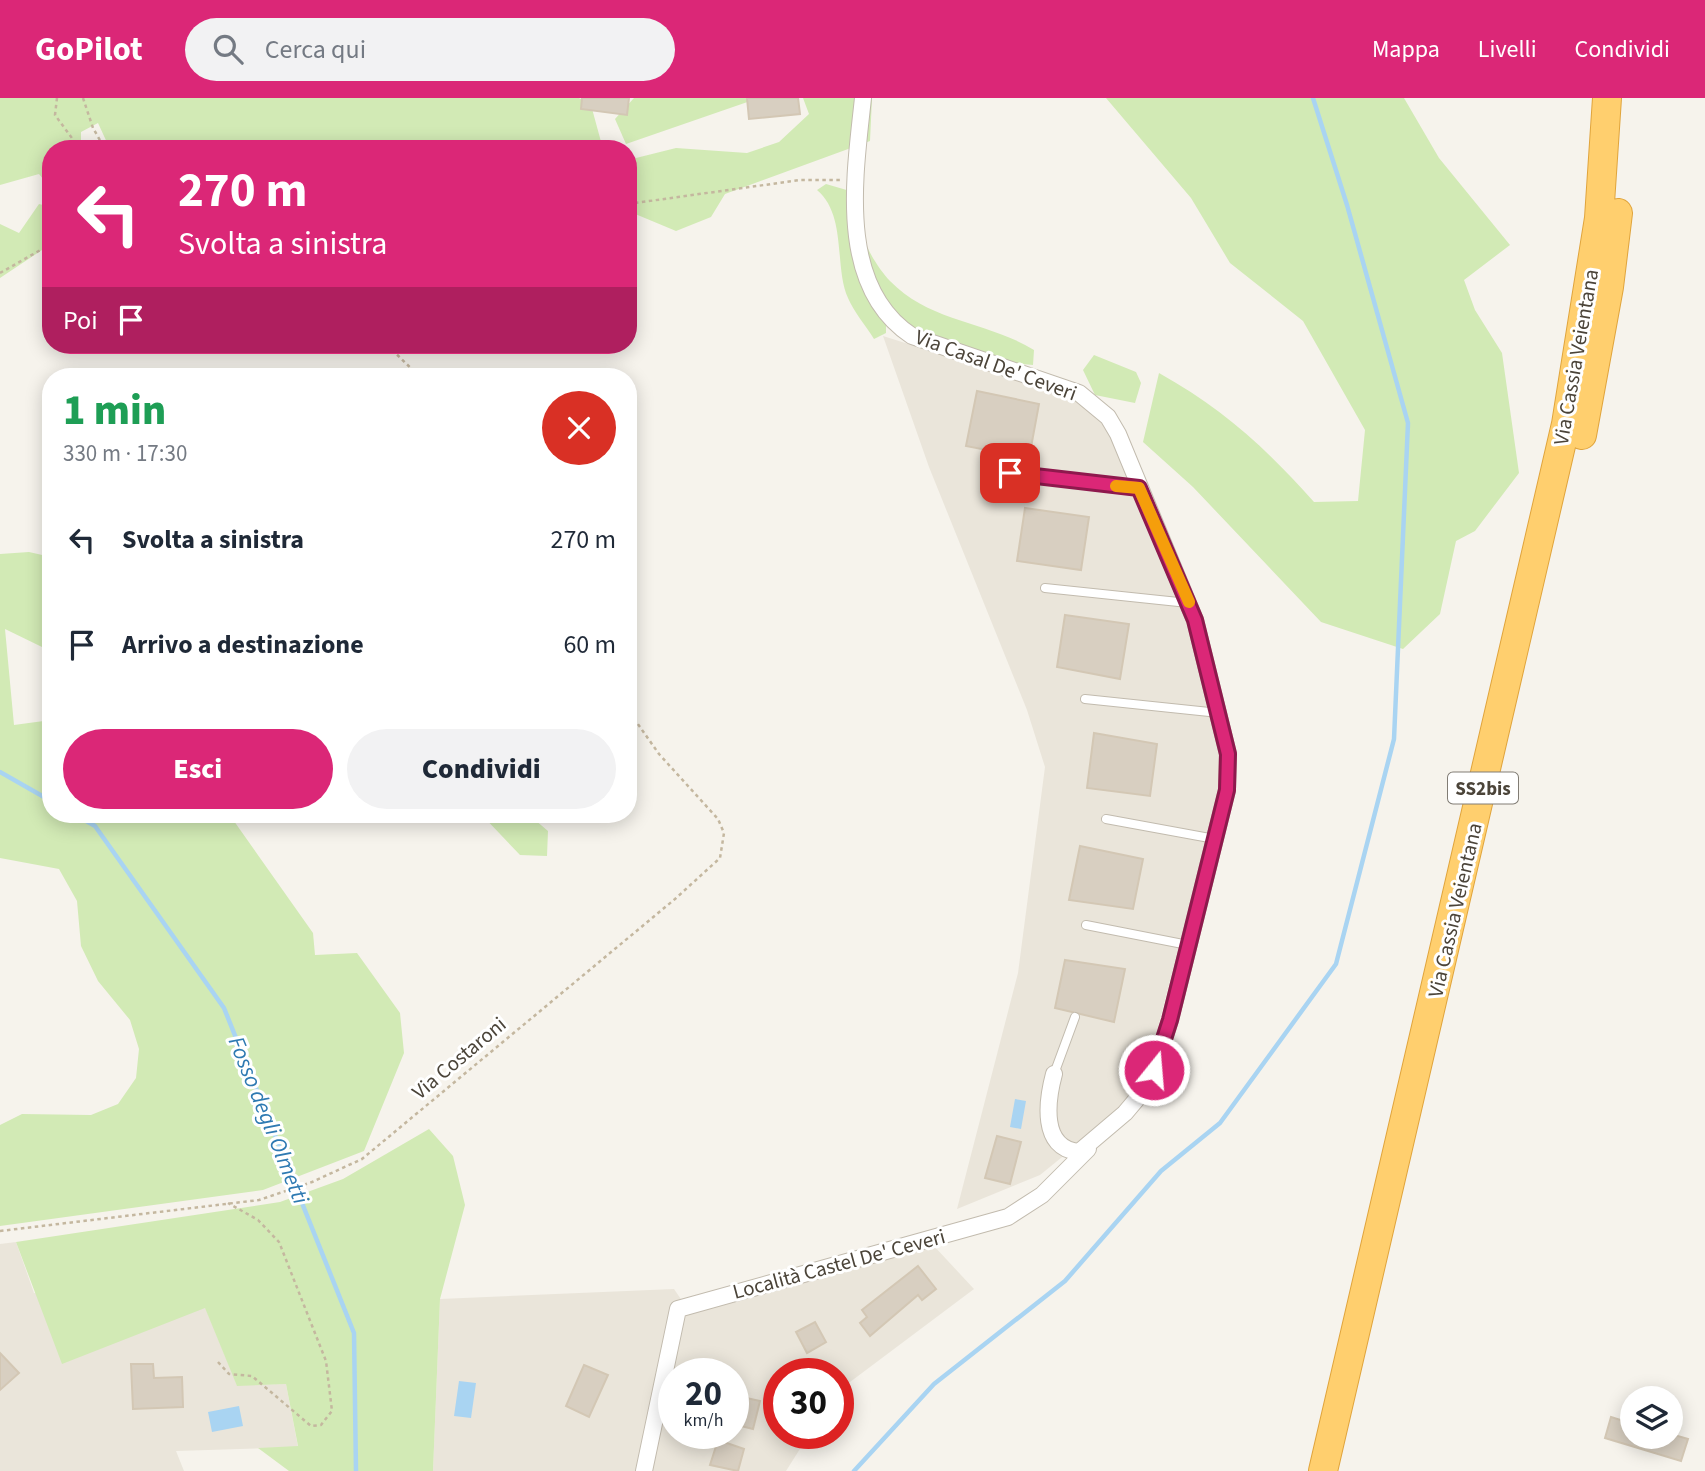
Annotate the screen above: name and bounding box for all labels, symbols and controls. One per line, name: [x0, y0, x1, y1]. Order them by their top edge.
search box: [185, 18, 675, 81]
text: GoPilot: [35, 26, 143, 73]
icon: search: [209, 30, 247, 68]
text: Cerca qui: [265, 31, 366, 68]
text: Mappa: [1372, 32, 1440, 67]
text: Livelli: [1478, 32, 1537, 67]
text: Condividi: [1575, 32, 1670, 67]
text: 270 m: [178, 156, 307, 226]
icon: left: [63, 168, 154, 259]
text: Svolta a sinistra: [178, 221, 387, 267]
street label: Via Cassia Veientana: [1546, 267, 1606, 447]
icon: arrive: [112, 301, 150, 339]
text: Poi: [63, 302, 98, 339]
street label: Via Casal De' Ceveri: [911, 322, 1081, 408]
text: 1 min: [63, 381, 166, 441]
button: close: [542, 391, 616, 465]
text: 330 m · 17:30: [63, 437, 187, 470]
pin: [980, 443, 1040, 503]
icon: arrive: [991, 454, 1029, 492]
icon: left: [63, 521, 101, 559]
text: Svolta a sinistra: [122, 521, 304, 558]
text: 270 m: [550, 521, 616, 558]
icon: arrive: [63, 626, 101, 664]
text: Arrivo a destinazione: [122, 626, 364, 663]
text: 60 m: [563, 626, 616, 663]
button: Esci: [63, 729, 333, 809]
button: Condividi: [347, 729, 616, 809]
road number: SS2bis: [1448, 772, 1518, 804]
street label: Via Cassia Veientana: [1420, 820, 1490, 1000]
street label: Via Costaroni: [405, 1010, 513, 1106]
water label: Fosso degli Olmetti: [220, 1031, 317, 1210]
position arrow: [1117, 1033, 1191, 1107]
street label: Località Castel De' Ceveri: [729, 1221, 949, 1307]
speed limit sign: 30: [763, 1358, 854, 1449]
text: 20: [685, 1369, 722, 1419]
map controls: [1620, 1386, 1683, 1449]
button: layers: [1620, 1386, 1683, 1449]
text: km/h: [684, 1408, 723, 1433]

